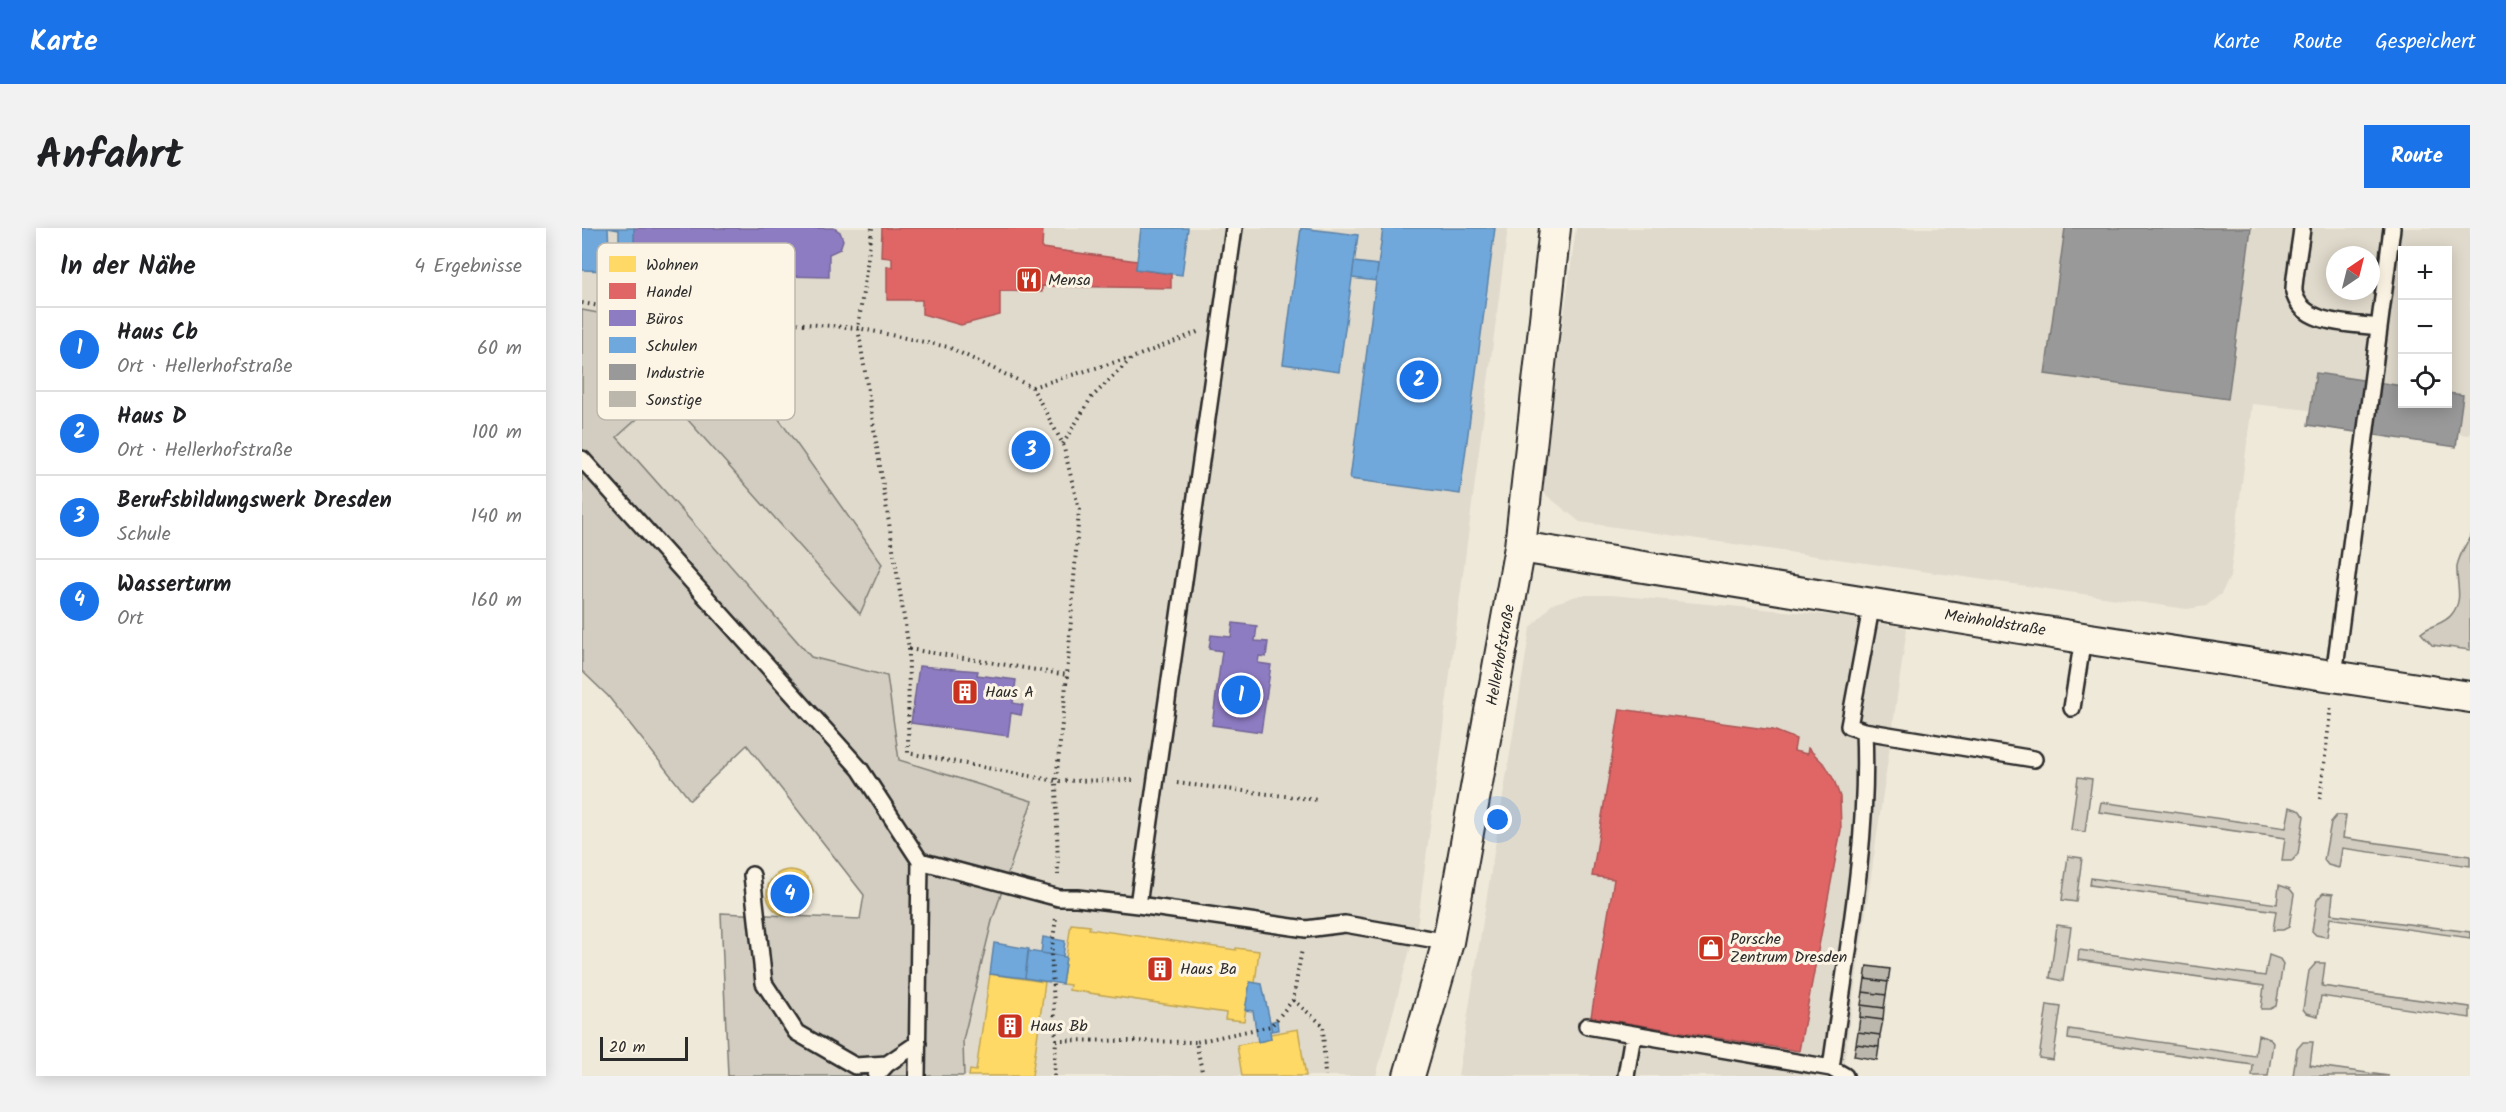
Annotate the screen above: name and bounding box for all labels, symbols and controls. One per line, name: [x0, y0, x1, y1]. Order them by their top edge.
text: Karte: [30, 20, 98, 65]
text: Karte: [2213, 26, 2260, 59]
text: Route: [2293, 26, 2342, 59]
text: Gespeichert: [2375, 26, 2476, 59]
text: Anfahrt: [36, 123, 183, 190]
button: Route: [2364, 125, 2470, 188]
legend: [597, 243, 795, 420]
text: In der Nähe: [60, 246, 196, 288]
north arrow: [2326, 246, 2380, 300]
map controls: [2398, 246, 2452, 408]
button: +: [2398, 246, 2452, 300]
text: 4 Ergebnisse: [414, 251, 522, 283]
text: Wohnen: [646, 253, 699, 278]
restaurant icon: Mensa: [1014, 265, 1044, 295]
place label: Mensa: [1048, 268, 1091, 293]
text: Handel: [646, 280, 692, 305]
button: −: [2398, 300, 2452, 354]
text: Büros: [646, 307, 683, 332]
text: Haus Cb: [117, 316, 198, 351]
text: 1: [76, 333, 83, 365]
text: 60 m: [477, 333, 522, 365]
text: Schulen: [646, 334, 698, 359]
text: Ort · Hellerhofstraße: [117, 351, 292, 383]
button: locate: [2398, 354, 2452, 408]
pin: 2: [1400, 358, 1438, 402]
text: Industrie: [646, 361, 704, 386]
text: Sonstige: [646, 388, 702, 413]
text: Haus D: [117, 400, 187, 435]
text: 2: [74, 417, 85, 449]
text: 100 m: [472, 417, 522, 449]
pin: 3: [1012, 428, 1050, 472]
text: Ort · Hellerhofstraße: [117, 435, 292, 467]
text: Berufsbildungswerk Dresden: [117, 484, 392, 519]
text: 3: [74, 501, 85, 533]
text: 140 m: [471, 501, 522, 533]
text: Schule: [117, 519, 171, 551]
text: Wasserturm: [117, 568, 231, 603]
text: 4: [74, 585, 85, 617]
text: 160 m: [471, 585, 522, 617]
street label: Hellerhofstraße: [1480, 602, 1522, 708]
text: Ort: [117, 603, 144, 635]
street label: Meinholdstraße: [1943, 603, 2047, 643]
pin: 1: [1222, 672, 1260, 718]
building icon: Haus A: [950, 677, 980, 707]
place label: Haus A: [985, 680, 1034, 705]
your location: [1483, 805, 1512, 834]
pin: 4: [770, 872, 810, 916]
place label: Porsche Zentrum Dresden: [1730, 927, 1847, 970]
shop icon: Porsche Zentrum Dresden: [1696, 933, 1726, 963]
building icon: Haus Ba: [1145, 954, 1175, 984]
place label: Haus Ba: [1180, 957, 1237, 982]
building icon: Haus Bb: [995, 1011, 1025, 1041]
place label: Haus Bb: [1030, 1014, 1088, 1039]
scale bar: [600, 1034, 688, 1062]
text: 20 m: [609, 1035, 645, 1060]

